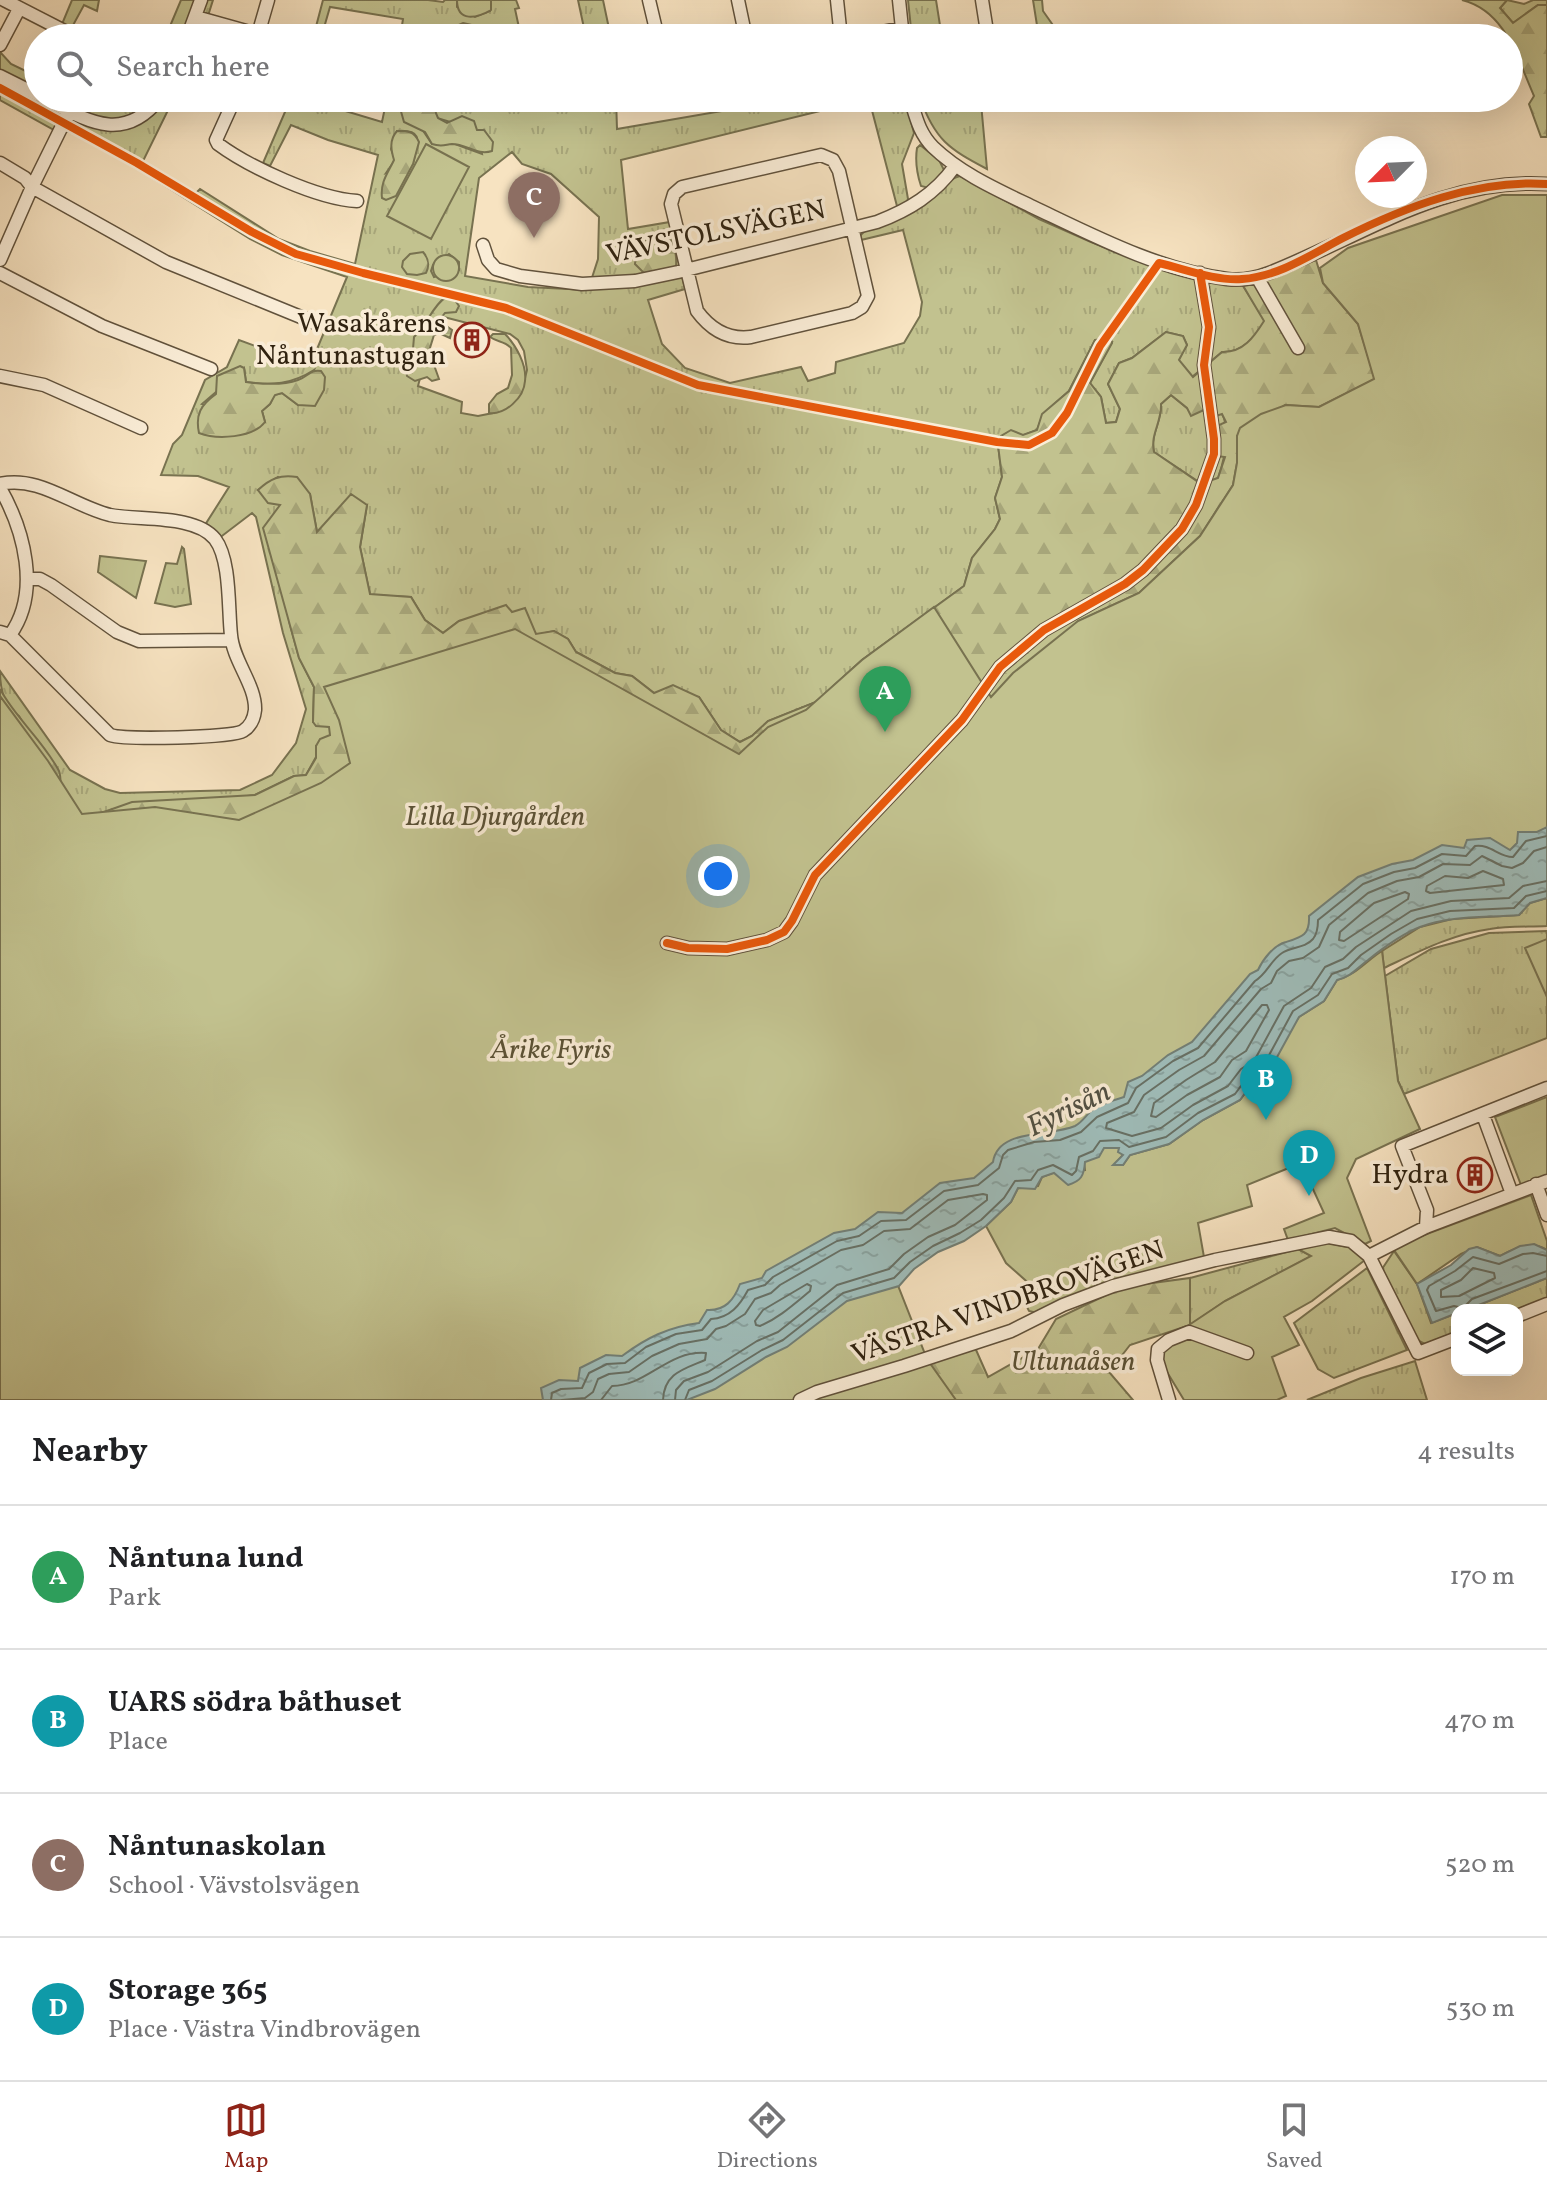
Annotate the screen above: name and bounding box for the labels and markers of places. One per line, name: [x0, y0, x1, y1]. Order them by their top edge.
pin: C: [508, 172, 560, 238]
place label: Wasakårens Nåntunastugan: [256, 305, 446, 376]
building icon: Wasakårens Nåntunastugan: [453, 321, 491, 359]
pin: A: [859, 666, 911, 732]
pin: B: [1240, 1054, 1292, 1120]
pin: D: [1283, 1130, 1335, 1196]
place label: Hydra: [1372, 1156, 1449, 1195]
building icon: Hydra: [1456, 1156, 1494, 1194]

